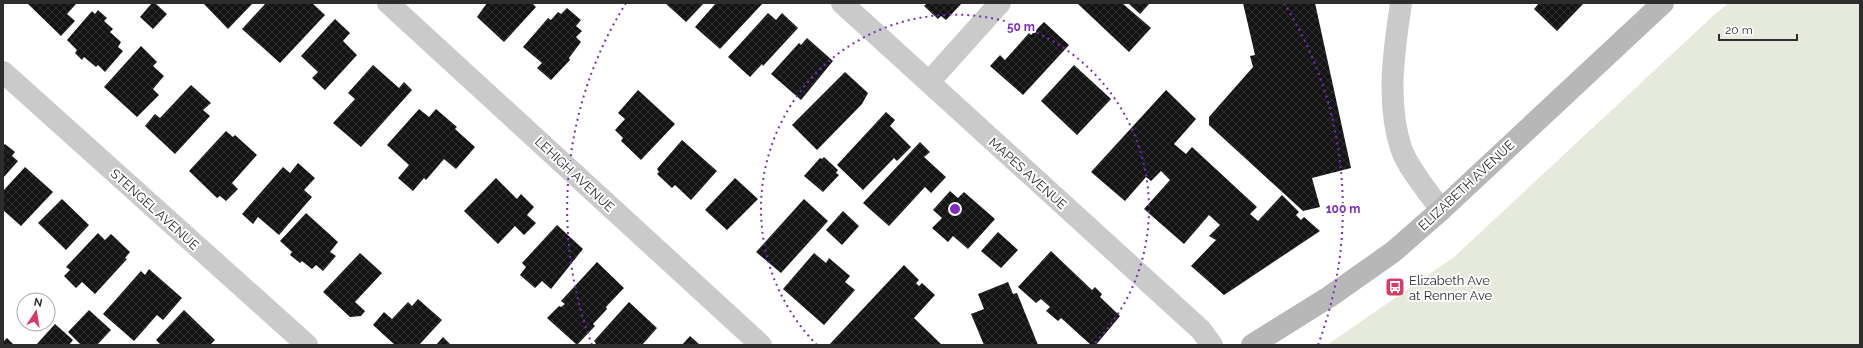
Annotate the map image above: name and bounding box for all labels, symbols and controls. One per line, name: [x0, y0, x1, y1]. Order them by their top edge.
scale bar: [1719, 16, 1797, 42]
text: 50 m: [1007, 20, 1035, 34]
text: 20 m: [1725, 23, 1753, 37]
street label: LEHIGH AVENUE: [532, 134, 617, 215]
street label: MAPES AVENUE: [986, 135, 1070, 212]
street label: ELIZABETH AVENUE: [1415, 137, 1517, 234]
street label: STENGEL AVENUE: [107, 166, 202, 253]
centre of rings: [948, 202, 962, 216]
text: 100 m: [1326, 202, 1360, 216]
place label: Elizabeth Ave at Renner Ave: [1409, 273, 1493, 303]
bus stop icon: Elizabeth Ave at Renner Ave: [1384, 276, 1406, 298]
north arrow: [16, 292, 56, 332]
text: N: [33, 295, 43, 310]

